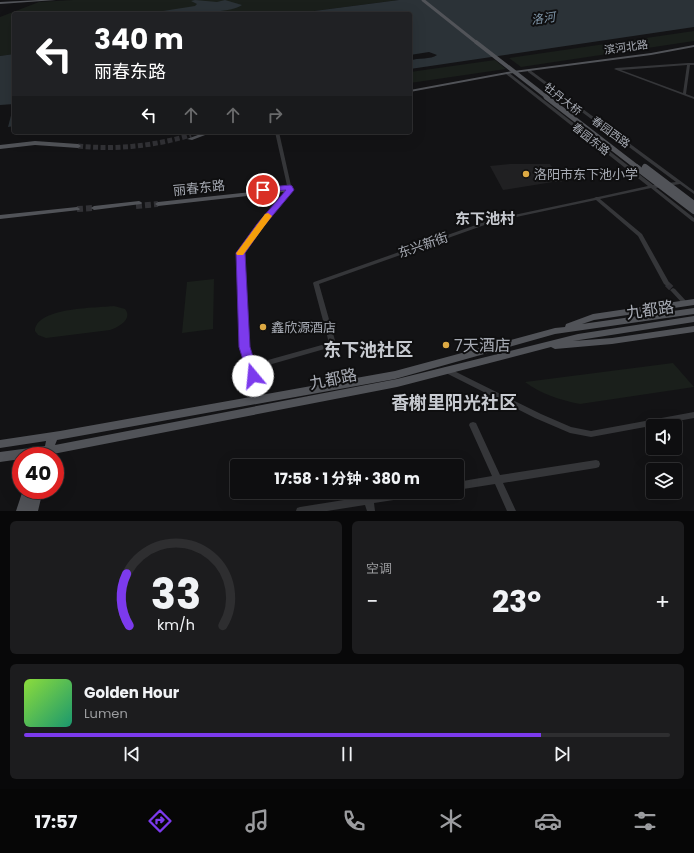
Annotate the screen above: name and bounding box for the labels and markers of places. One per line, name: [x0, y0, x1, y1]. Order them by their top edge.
place label: 洛阳市东下池小学: [534, 165, 638, 184]
marker: 洛阳市东下池小学: [521, 169, 531, 179]
pin: [246, 173, 280, 207]
place label: 鑫欣源酒店: [271, 318, 336, 337]
marker: 鑫欣源酒店: [258, 322, 268, 332]
place label: 7天酒店: [454, 334, 511, 357]
marker: 7天酒店: [441, 340, 451, 350]

